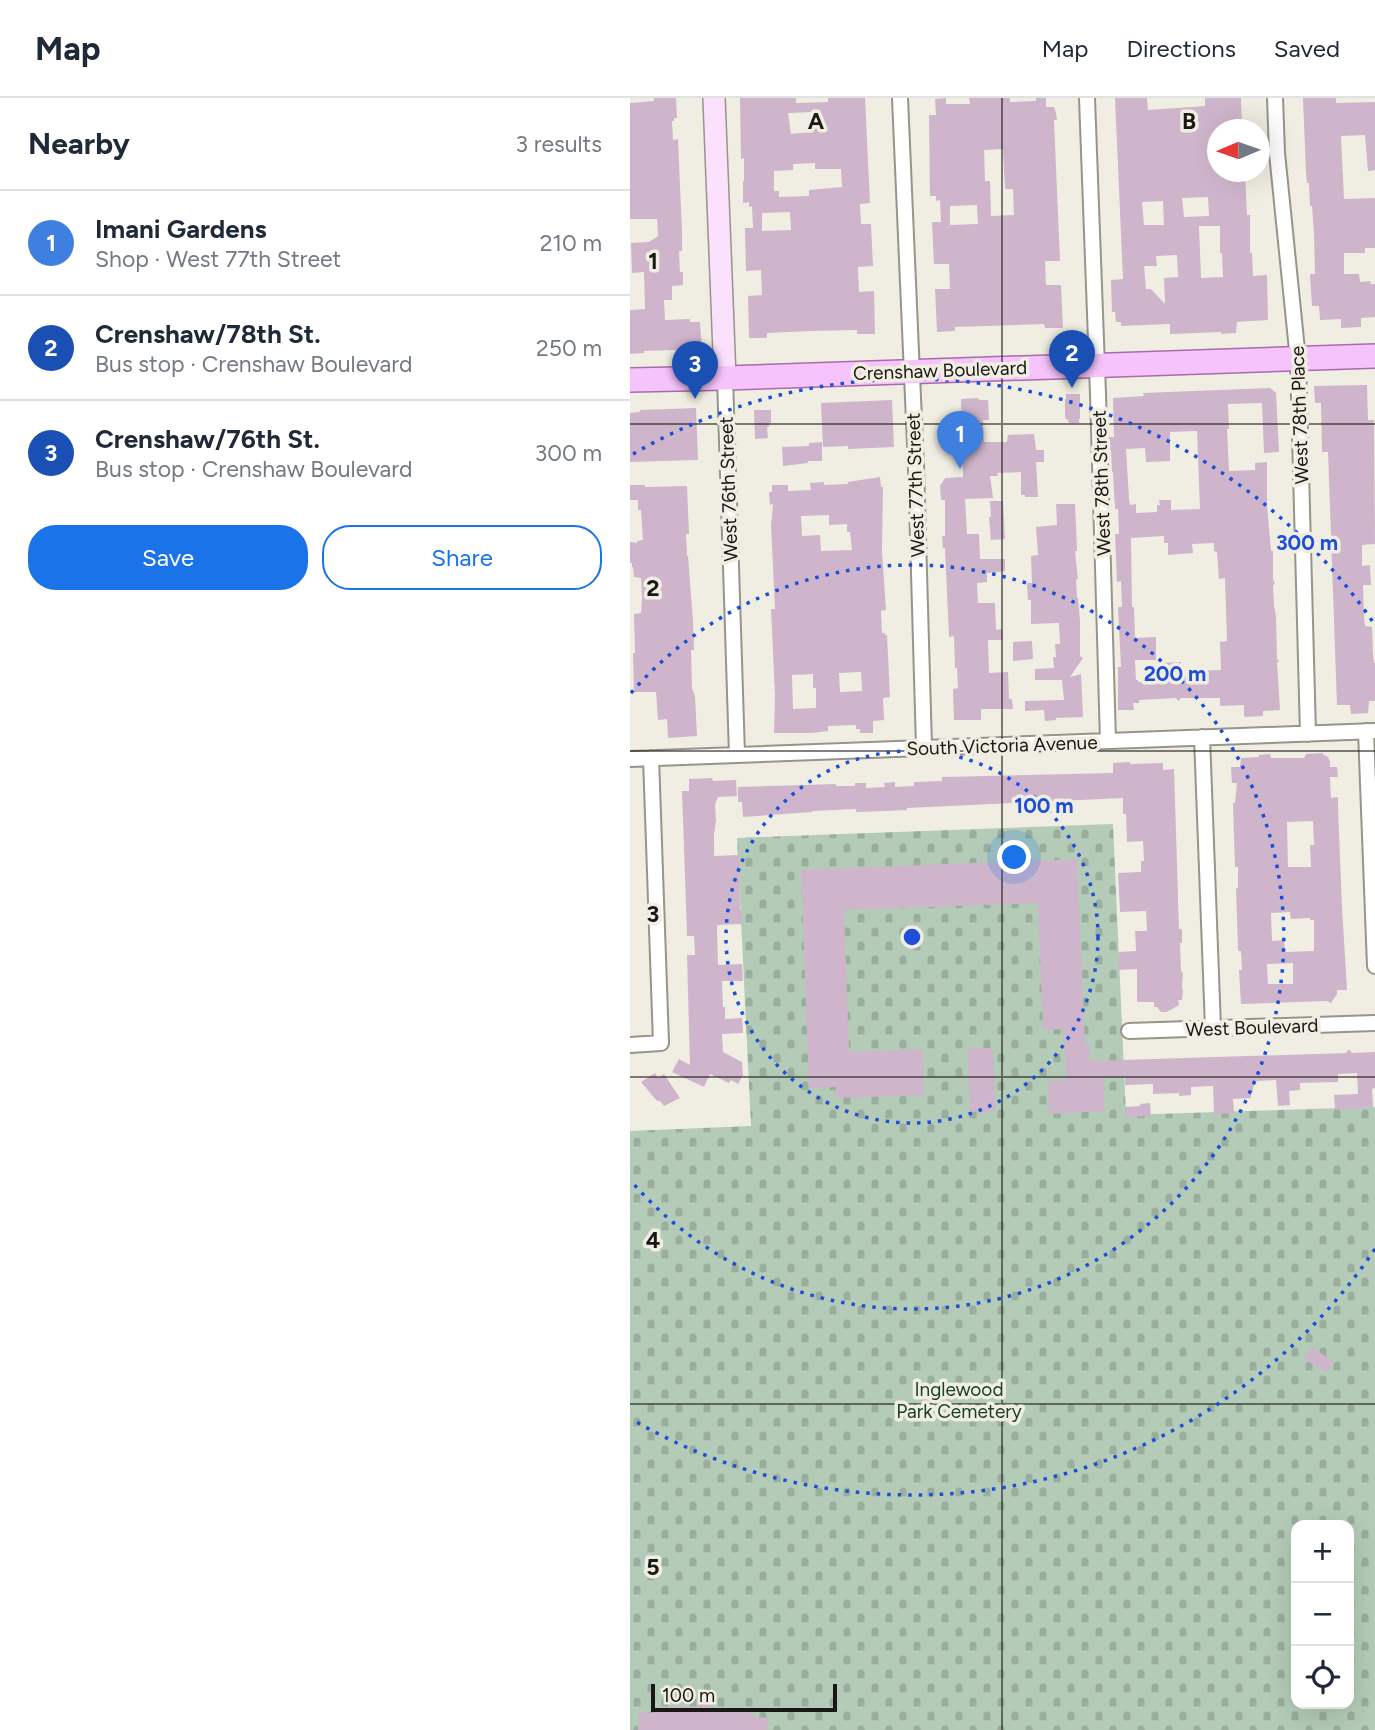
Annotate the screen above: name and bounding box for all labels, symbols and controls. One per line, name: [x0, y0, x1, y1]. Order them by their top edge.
text: Map: [35, 29, 101, 68]
text: Map: [1042, 34, 1088, 63]
text: Directions: [1126, 34, 1236, 63]
text: Saved: [1274, 34, 1340, 63]
text: A: [808, 107, 825, 135]
text: B: [1182, 107, 1196, 135]
north arrow: [1207, 119, 1270, 182]
text: Nearby: [28, 125, 130, 162]
text: 3 results: [515, 130, 602, 158]
text: Imani Gardens: [95, 213, 267, 245]
text: 1: [46, 229, 56, 257]
text: 210 m: [540, 229, 602, 257]
text: Shop · West 77th Street: [95, 245, 341, 273]
text: 1: [648, 247, 658, 275]
text: Crenshaw/78th St.: [95, 318, 321, 350]
pin: 2: [1049, 330, 1095, 388]
text: 2: [44, 334, 58, 362]
text: 250 m: [536, 334, 602, 362]
pin: 3: [672, 341, 718, 399]
street label: West 78th Place: [1286, 345, 1313, 485]
text: Bus stop · Crenshaw Boulevard: [95, 350, 413, 378]
street label: Crenshaw Boulevard: [853, 356, 1027, 385]
street label: West 78th Street: [1087, 410, 1116, 556]
pin: 1: [937, 411, 983, 469]
street label: West 77th Street: [901, 412, 930, 558]
street label: West 76th Street: [714, 416, 743, 562]
text: Crenshaw/76th St.: [95, 423, 320, 455]
text: 3: [45, 439, 57, 467]
text: 300 m: [535, 439, 602, 467]
text: Bus stop · Crenshaw Boulevard: [95, 455, 413, 483]
button: Save: [28, 525, 308, 590]
button: Share: [322, 525, 602, 590]
text: 300 m: [1276, 530, 1338, 555]
text: 2: [646, 574, 660, 602]
text: 200 m: [1144, 661, 1206, 686]
street label: South Victoria Avenue: [906, 731, 1098, 760]
text: 100 m: [1014, 793, 1074, 818]
your location: [997, 840, 1031, 874]
text: 3: [647, 900, 659, 928]
centre of rings: [900, 925, 924, 949]
street label: West Boulevard: [1185, 1014, 1319, 1041]
text: 4: [646, 1226, 660, 1254]
park label: Inglewood Park Cemetery: [896, 1378, 1022, 1423]
map controls: [1291, 1520, 1354, 1709]
button: +: [1291, 1520, 1354, 1583]
text: 5: [646, 1553, 660, 1581]
button: −: [1291, 1583, 1354, 1646]
button: locate: [1291, 1646, 1354, 1709]
scale bar: [651, 1681, 836, 1713]
text: 100 m: [662, 1684, 715, 1707]

